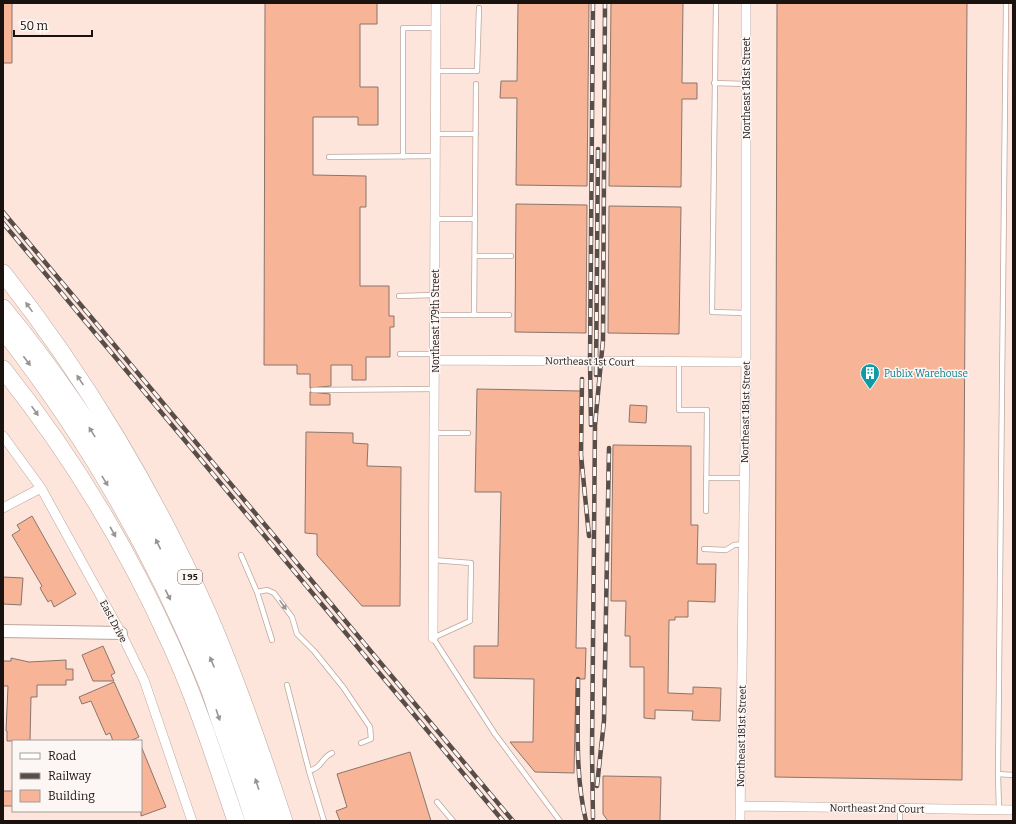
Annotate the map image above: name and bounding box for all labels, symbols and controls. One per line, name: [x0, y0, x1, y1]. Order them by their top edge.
scale bar: [14, 12, 92, 38]
text: 50 m: [20, 19, 49, 33]
street label: Northeast 181st Street: [741, 37, 753, 139]
street label: Northeast 179th Street: [430, 269, 442, 373]
one-way arrow: [25, 302, 33, 312]
one-way arrow: [22, 355, 31, 366]
street label: Northeast 1st Court: [545, 355, 635, 369]
street label: Northeast 181st Street: [739, 361, 753, 463]
building icon: Publix Warehouse: [859, 362, 881, 390]
place label: Publix Warehouse: [884, 368, 968, 380]
one-way arrow: [76, 375, 84, 386]
one-way arrow: [31, 406, 39, 416]
one-way arrow: [89, 426, 96, 438]
one-way arrow: [102, 475, 109, 487]
one-way arrow: [110, 526, 117, 538]
one-way arrow: [155, 538, 161, 550]
road number: I 95: [178, 570, 202, 584]
one-way arrow: [165, 589, 171, 601]
street label: East Drive: [97, 598, 129, 645]
one-way arrow: [279, 600, 287, 610]
one-way arrow: [209, 656, 215, 667]
street label: Northeast 181st Street: [735, 685, 749, 787]
one-way arrow: [215, 709, 221, 721]
legend: [12, 740, 142, 812]
text: Road: [48, 749, 76, 763]
text: Railway: [48, 769, 92, 783]
one-way arrow: [254, 778, 260, 790]
text: Building: [48, 789, 95, 803]
street label: Northeast 2nd Court: [829, 802, 925, 816]

